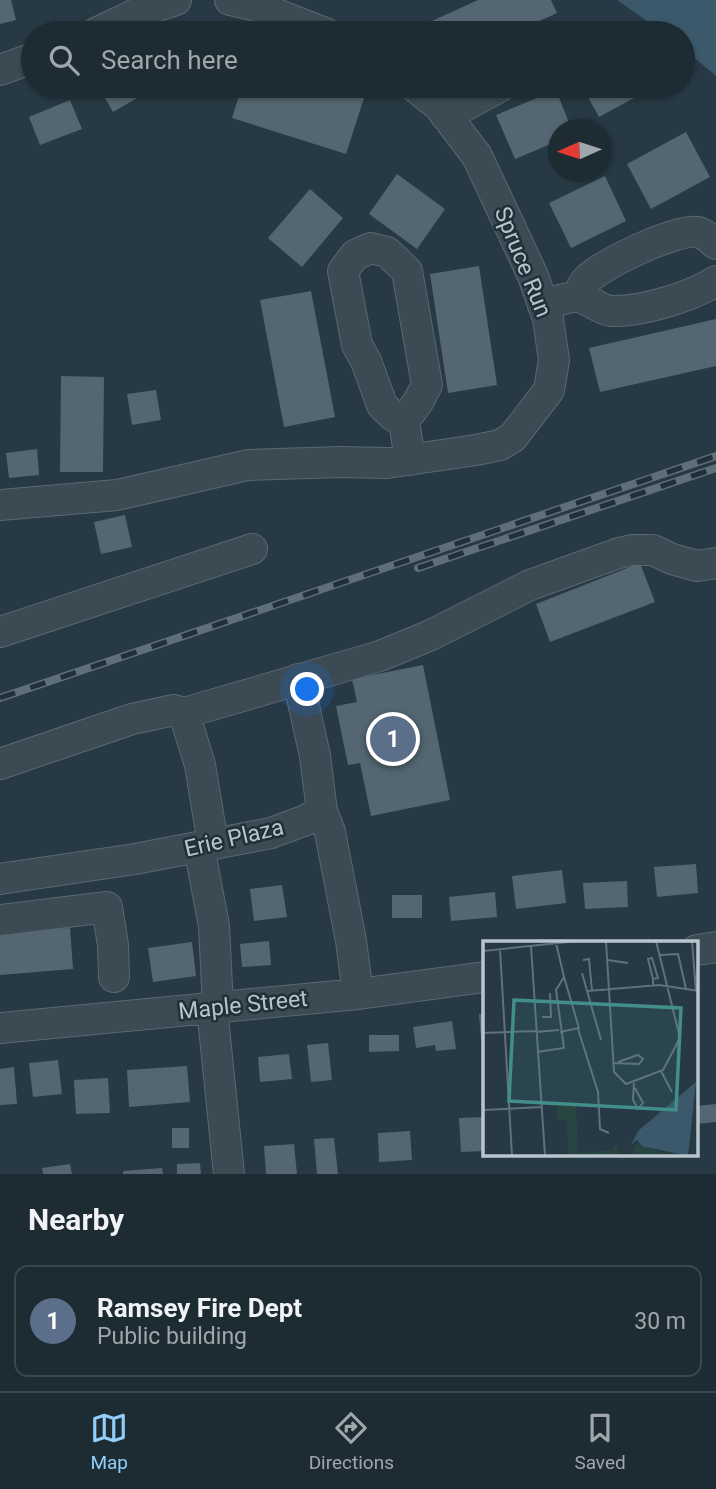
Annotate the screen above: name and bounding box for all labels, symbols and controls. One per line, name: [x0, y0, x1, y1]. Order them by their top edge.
search box: [21, 21, 695, 98]
icon: search: [45, 41, 83, 79]
text: Search here: [101, 45, 238, 75]
north arrow: [548, 119, 611, 182]
street label: Spruce Run: [489, 203, 557, 321]
your location: [290, 672, 324, 706]
pin: 1: [370, 713, 416, 765]
street label: Erie Plaza: [182, 813, 286, 863]
inset map: [483, 941, 698, 1156]
street label: Maple Street: [177, 985, 309, 1025]
text: Nearby: [28, 1202, 124, 1237]
text: Ramsey Fire Dept: [97, 1293, 302, 1323]
text: 1: [46, 1308, 60, 1335]
text: 30 m: [634, 1308, 686, 1335]
text: Public building: [97, 1323, 247, 1350]
tab: Map: [90, 1409, 128, 1474]
tab: Directions: [309, 1409, 394, 1474]
tab: Saved: [574, 1409, 626, 1474]

